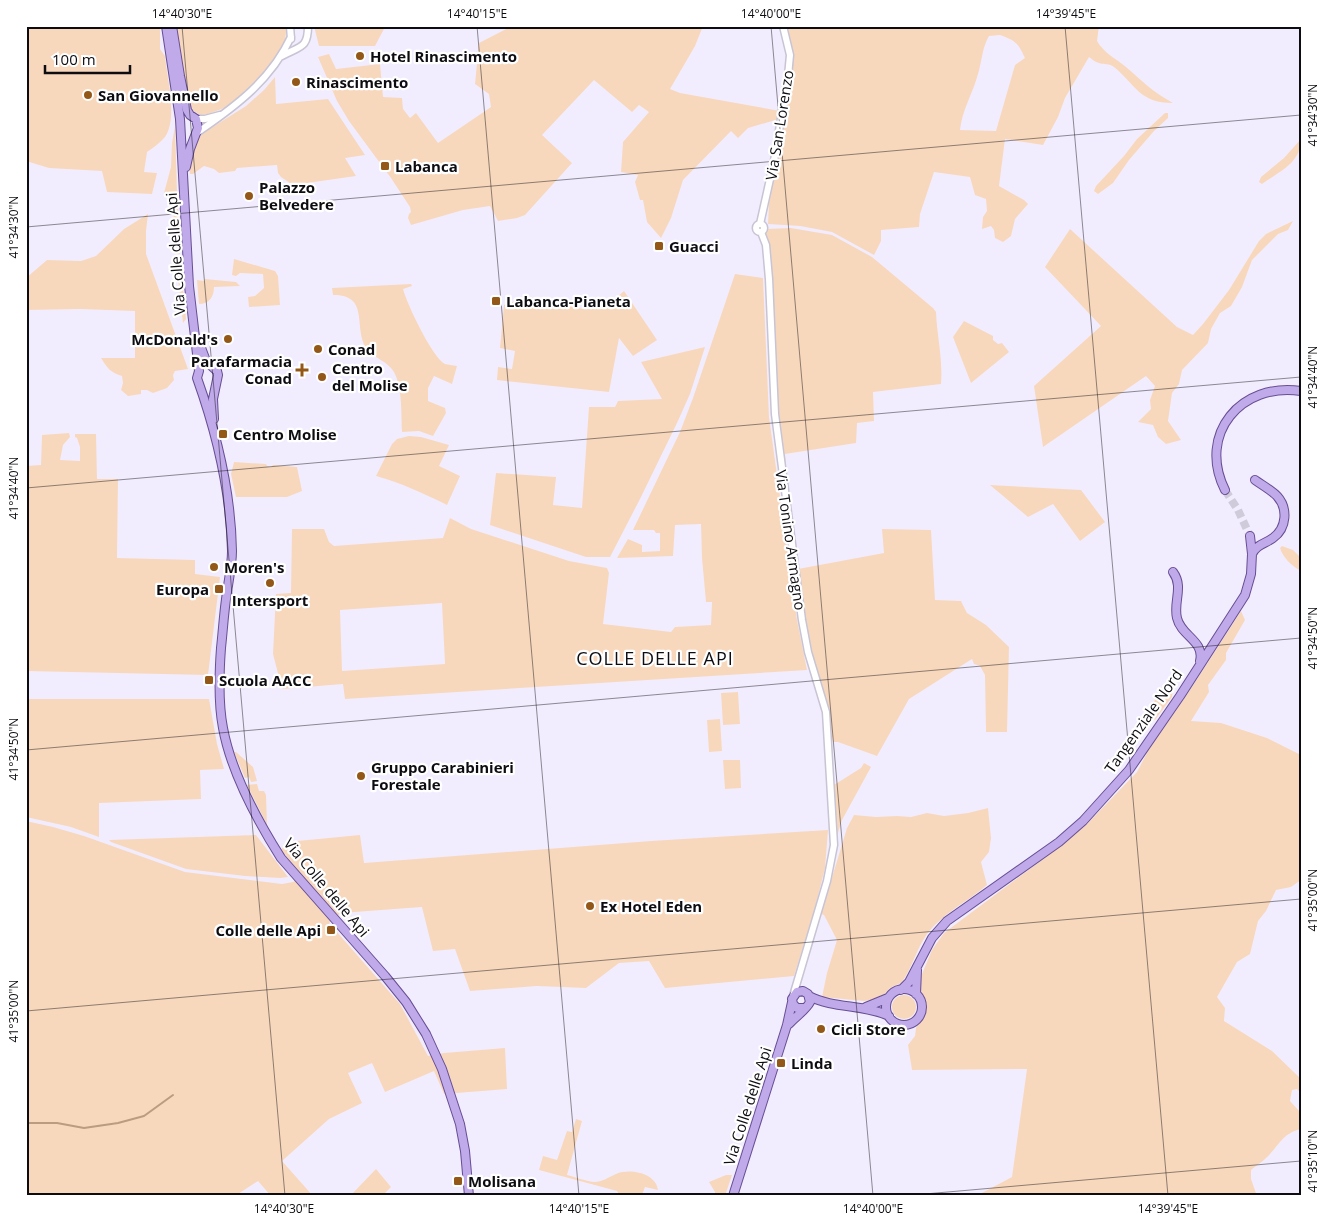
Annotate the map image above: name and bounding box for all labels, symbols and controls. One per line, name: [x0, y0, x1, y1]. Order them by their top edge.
text: 14°40'30"E: [152, 5, 212, 22]
text: 14°40'15"E: [447, 5, 507, 22]
text: 14°40'00"E: [741, 5, 801, 22]
text: 14°39'45"E: [1036, 5, 1096, 22]
scale bar: [45, 42, 130, 74]
place label: Hotel Rinascimento: [370, 46, 517, 66]
text: 100 m: [52, 49, 96, 69]
marker: Hotel Rinascimento: [354, 50, 366, 62]
street label: Via San Lorenzo: [760, 68, 798, 182]
place label: Rinascimento: [306, 72, 408, 92]
marker: Rinascimento: [290, 76, 302, 88]
text: 41°34'30"N: [1304, 84, 1321, 146]
place label: San Giovannello: [98, 85, 218, 105]
marker: San Giovannello: [82, 89, 94, 101]
place label: Labanca: [395, 156, 458, 176]
marker: Labanca: [379, 160, 391, 172]
place label: Palazzo Belvedere: [259, 177, 334, 214]
marker: Palazzo Belvedere: [243, 190, 255, 202]
street label: Via Colle delle Api: [161, 192, 189, 316]
text: 41°34'30"N: [5, 196, 22, 258]
place label: Guacci: [669, 236, 719, 256]
marker: Guacci: [653, 240, 665, 252]
place label: Labanca-Pianeta: [506, 291, 631, 311]
marker: Labanca-Pianeta: [490, 295, 502, 307]
place label: McDonald's: [131, 329, 218, 349]
marker: McDonald's: [222, 333, 234, 345]
place label: Conad: [328, 339, 375, 359]
marker: Conad: [312, 343, 324, 355]
text: 41°34'40"N: [1304, 346, 1321, 408]
place label: Parafarmacia Conad: [191, 351, 292, 388]
place label: Centro del Molise: [332, 358, 408, 395]
marker: Parafarmacia Conad: [296, 364, 308, 376]
marker: Centro del Molise: [316, 371, 328, 383]
place label: Centro Molise: [233, 424, 337, 444]
marker: Centro Molise: [217, 428, 229, 440]
text: 41°34'40"N: [5, 457, 22, 519]
street label: Via Tonino Armagno: [771, 469, 811, 611]
place label: Moren's: [224, 557, 284, 577]
marker: Moren's: [208, 561, 220, 573]
marker: Intersport: [264, 577, 276, 589]
place label: Europa: [156, 579, 209, 599]
marker: Europa: [213, 583, 225, 595]
place label: Intersport: [232, 590, 309, 610]
text: 41°34'50"N: [1304, 607, 1321, 669]
district label: COLLE DELLE API: [576, 646, 734, 670]
street label: Tangenziale Nord: [1100, 665, 1186, 777]
place label: Scuola AACC: [219, 670, 312, 690]
marker: Scuola AACC: [203, 674, 215, 686]
text: 41°34'50"N: [5, 718, 22, 780]
place label: Gruppo Carabinieri Forestale: [371, 757, 514, 794]
marker: Gruppo Carabinieri Forestale: [355, 770, 367, 782]
street label: Via Colle delle Api: [280, 833, 374, 941]
text: 41°35'00"N: [1304, 869, 1321, 931]
place label: Ex Hotel Eden: [600, 896, 702, 916]
marker: Ex Hotel Eden: [584, 900, 596, 912]
place label: Colle delle Api: [216, 920, 321, 940]
marker: Colle delle Api: [325, 924, 337, 936]
text: 41°35'00"N: [5, 980, 22, 1042]
place label: Cicli Store: [831, 1019, 906, 1039]
marker: Cicli Store: [815, 1023, 827, 1035]
street label: Via Colle delle Api: [718, 1044, 776, 1168]
place label: Linda: [791, 1053, 832, 1073]
marker: Linda: [775, 1057, 787, 1069]
text: 41°35'10"N: [1304, 1130, 1321, 1192]
place label: Molisana: [468, 1171, 536, 1191]
marker: Molisana: [452, 1175, 464, 1187]
text: 14°40'30"E: [254, 1200, 314, 1217]
text: 14°40'15"E: [549, 1200, 609, 1217]
text: 14°40'00"E: [843, 1200, 903, 1217]
text: 14°39'45"E: [1138, 1200, 1198, 1217]

